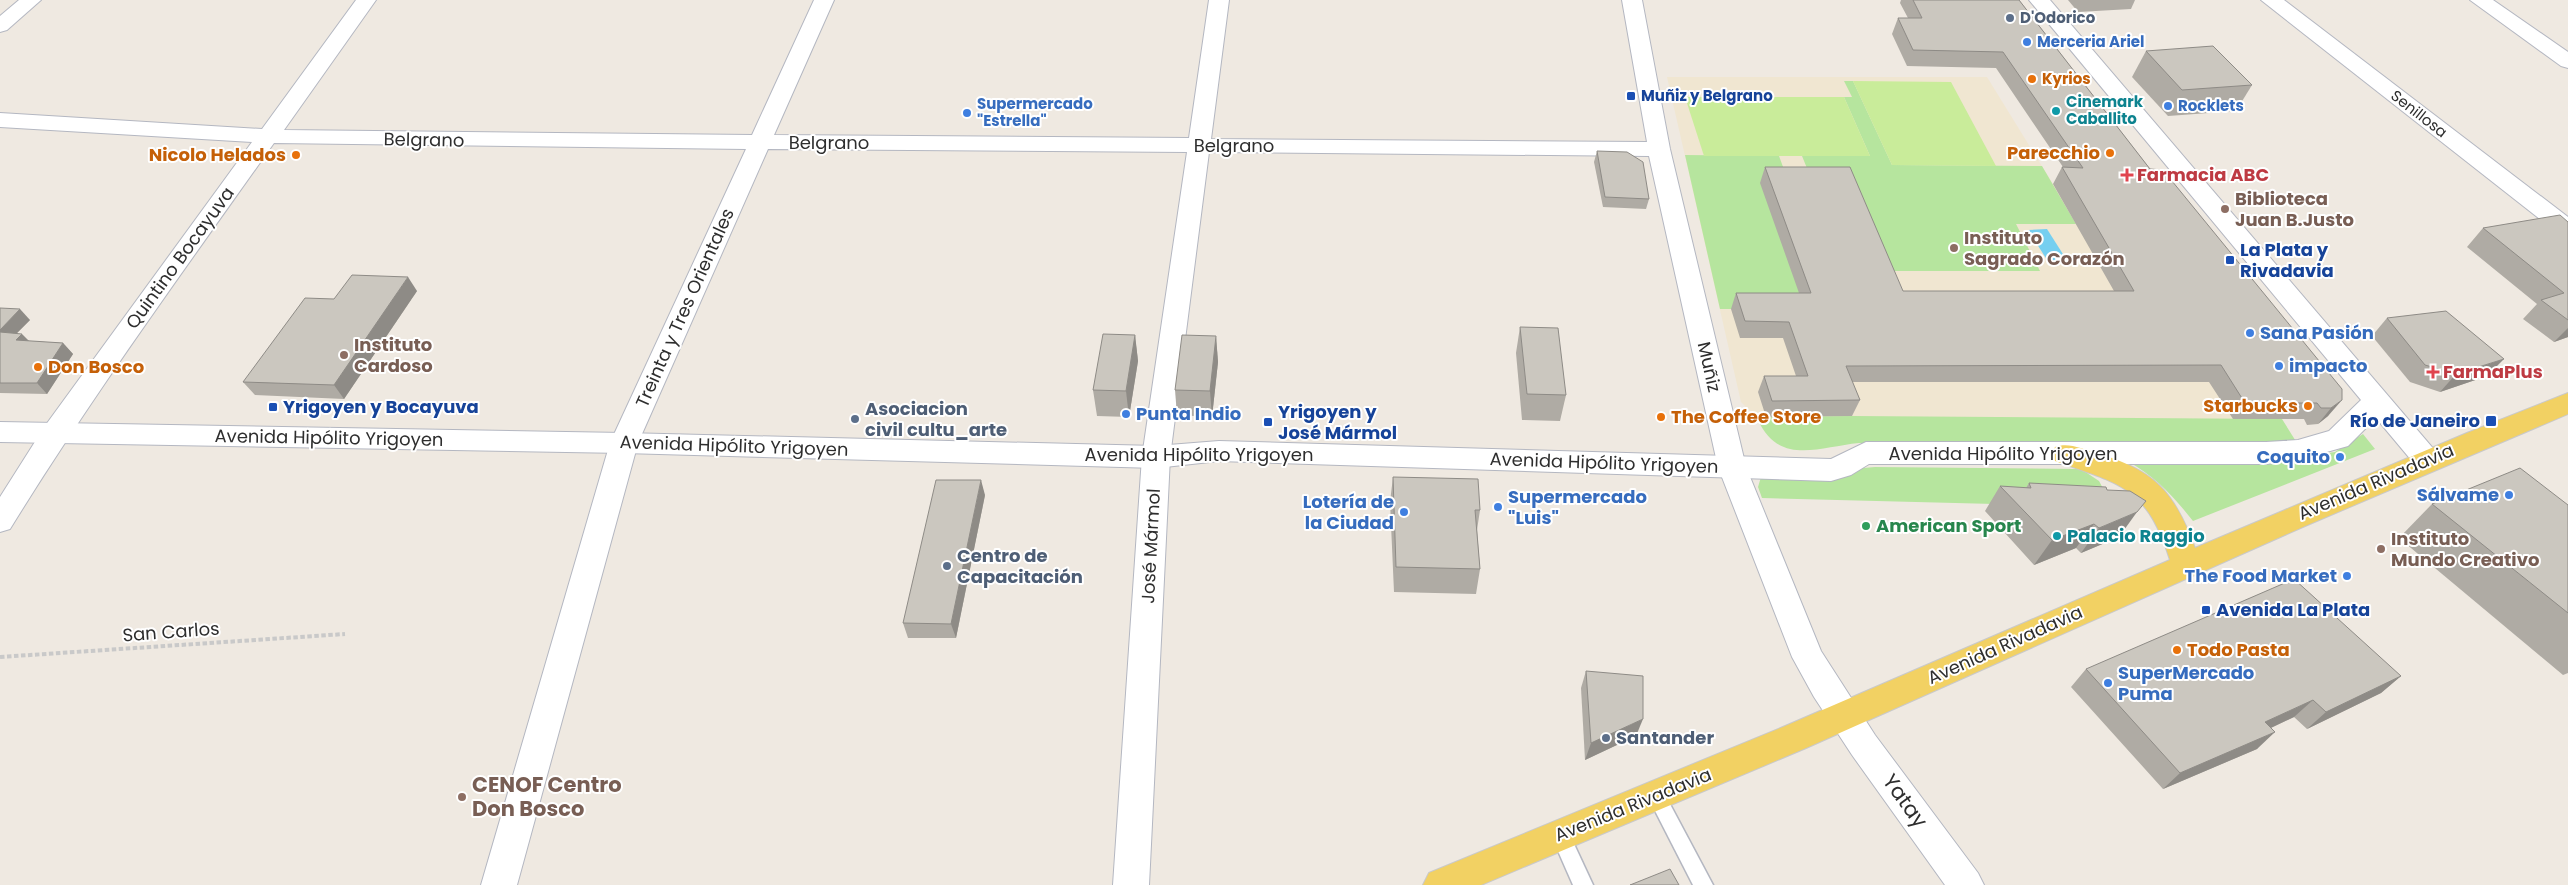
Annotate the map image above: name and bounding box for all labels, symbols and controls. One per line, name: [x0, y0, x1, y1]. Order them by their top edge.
place label: D'Odorico: [2020, 7, 2096, 28]
marker: D'Odorico: [2004, 12, 2016, 24]
place label: Merceria Ariel: [2037, 31, 2145, 52]
marker: Merceria Ariel: [2021, 36, 2033, 48]
place label: Kyrios: [2042, 68, 2091, 89]
marker: Kyrios: [2026, 73, 2038, 85]
place label: Muñiz y Belgrano: [1641, 85, 1773, 106]
street label: Senillosa: [2387, 85, 2452, 142]
marker: Muñiz y Belgrano: [1625, 90, 1637, 102]
place label: Cinemark Caballito: [2066, 91, 2144, 129]
place label: Supermercado "Estrella": [977, 93, 1093, 131]
place label: Rocklets: [2178, 95, 2244, 116]
marker: Rocklets: [2162, 100, 2174, 112]
marker: Cinemark Caballito: [2050, 105, 2062, 117]
marker: Supermercado "Estrella": [961, 107, 973, 119]
street label: Belgrano: [383, 126, 465, 153]
street label: Belgrano: [789, 130, 869, 155]
street label: Belgrano: [1194, 133, 1274, 158]
place label: Parecchio: [2007, 140, 2100, 165]
place label: Nicolo Helados: [149, 142, 286, 167]
marker: Parecchio: [2104, 147, 2116, 159]
marker: Nicolo Helados: [290, 149, 302, 161]
place label: Farmacia ABC: [2137, 162, 2269, 187]
marker: Farmacia ABC: [2121, 169, 2133, 181]
street label: Quintino Bocayuva: [120, 182, 240, 334]
place label: Biblioteca Juan B.Justo: [2235, 186, 2354, 232]
marker: Biblioteca Juan B.Justo: [2219, 203, 2231, 215]
street label: Treinta y Tres Orientales: [629, 204, 740, 411]
place label: Instituto Sagrado Corazón: [1964, 225, 2125, 271]
place label: La Plata y Rivadavia: [2240, 237, 2334, 283]
marker: Instituto Sagrado Corazón: [1948, 242, 1960, 254]
marker: La Plata y Rivadavia: [2224, 254, 2236, 266]
place label: Sana Pasión: [2260, 320, 2374, 345]
marker: Sana Pasión: [2244, 327, 2256, 339]
place label: Instituto Cardoso: [354, 332, 433, 378]
street label: Muñiz: [1692, 339, 1727, 395]
marker: Instituto Cardoso: [338, 349, 350, 361]
place label: impacto: [2289, 353, 2367, 378]
place label: Don Bosco: [48, 354, 144, 379]
place label: FarmaPlus: [2443, 359, 2543, 384]
marker: impacto: [2273, 360, 2285, 372]
marker: Don Bosco: [32, 361, 44, 373]
marker: FarmaPlus: [2427, 366, 2439, 378]
place label: Starbucks: [2203, 393, 2298, 418]
place label: Yrigoyen y Bocayuva: [283, 394, 479, 419]
place label: Asociacion civil cultu_arte: [865, 396, 1007, 442]
place label: Yrigoyen y José Mármol: [1278, 399, 1397, 445]
marker: Starbucks: [2302, 400, 2314, 412]
marker: Yrigoyen y Bocayuva: [267, 401, 279, 413]
place label: Punta Indio: [1136, 401, 1241, 426]
place label: The Coffee Store: [1671, 404, 1821, 429]
marker: Punta Indio: [1120, 408, 1132, 420]
place label: Río de Janeiro: [2350, 408, 2480, 433]
marker: The Coffee Store: [1655, 411, 1667, 423]
marker: Asociacion civil cultu_arte: [849, 413, 861, 425]
marker: Río de Janeiro: [2484, 414, 2498, 428]
marker: Yrigoyen y José Mármol: [1262, 416, 1274, 428]
street label: Avenida Hipólito Yrigoyen: [214, 423, 444, 452]
street label: Avenida Hipólito Yrigoyen: [619, 429, 849, 462]
street label: Avenida Rivadavia: [2294, 437, 2458, 526]
street label: Avenida Hipólito Yrigoyen: [1889, 441, 2117, 466]
street label: Avenida Hipólito Yrigoyen: [1085, 442, 1313, 467]
place label: Coquito: [2256, 444, 2330, 469]
street label: Avenida Hipólito Yrigoyen: [1489, 446, 1719, 479]
marker: Coquito: [2334, 451, 2346, 463]
place label: Sálvame: [2417, 482, 2499, 507]
place label: Supermercado "Luis": [1508, 484, 1647, 530]
street label: José Mármol: [1135, 488, 1166, 604]
place label: Lotería de la Ciudad: [1303, 489, 1394, 535]
marker: Sálvame: [2503, 489, 2515, 501]
marker: Supermercado "Luis": [1492, 501, 1504, 513]
marker: Lotería de la Ciudad: [1398, 506, 1410, 518]
place label: American Sport: [1876, 513, 2021, 538]
marker: American Sport: [1860, 520, 1872, 532]
place label: Palacio Raggio: [2067, 523, 2205, 548]
place label: Instituto Mundo Creativo: [2391, 526, 2539, 572]
marker: Palacio Raggio: [2051, 530, 2063, 542]
place label: Centro de Capacitación: [957, 543, 1083, 589]
marker: Instituto Mundo Creativo: [2375, 543, 2387, 555]
marker: Centro de Capacitación: [941, 560, 953, 572]
place label: The Food Market: [2185, 563, 2337, 588]
marker: The Food Market: [2341, 570, 2353, 582]
place label: Avenida La Plata: [2216, 597, 2370, 622]
street label: Avenida Rivadavia: [1923, 599, 2086, 690]
marker: Avenida La Plata: [2200, 604, 2212, 616]
street label: San Carlos: [122, 616, 220, 647]
place label: Todo Pasta: [2187, 637, 2290, 662]
marker: Todo Pasta: [2171, 644, 2183, 656]
place label: SuperMercado Puma: [2118, 660, 2254, 706]
marker: SuperMercado Puma: [2102, 677, 2114, 689]
place label: Santander: [1616, 725, 1714, 750]
marker: Santander: [1600, 732, 1612, 744]
street label: Avenida Rivadavia: [1551, 762, 1715, 847]
street label: Yatay: [1876, 768, 1935, 834]
place label: CENOF Centro Don Bosco: [472, 770, 622, 823]
marker: CENOF Centro Don Bosco: [456, 791, 468, 803]

